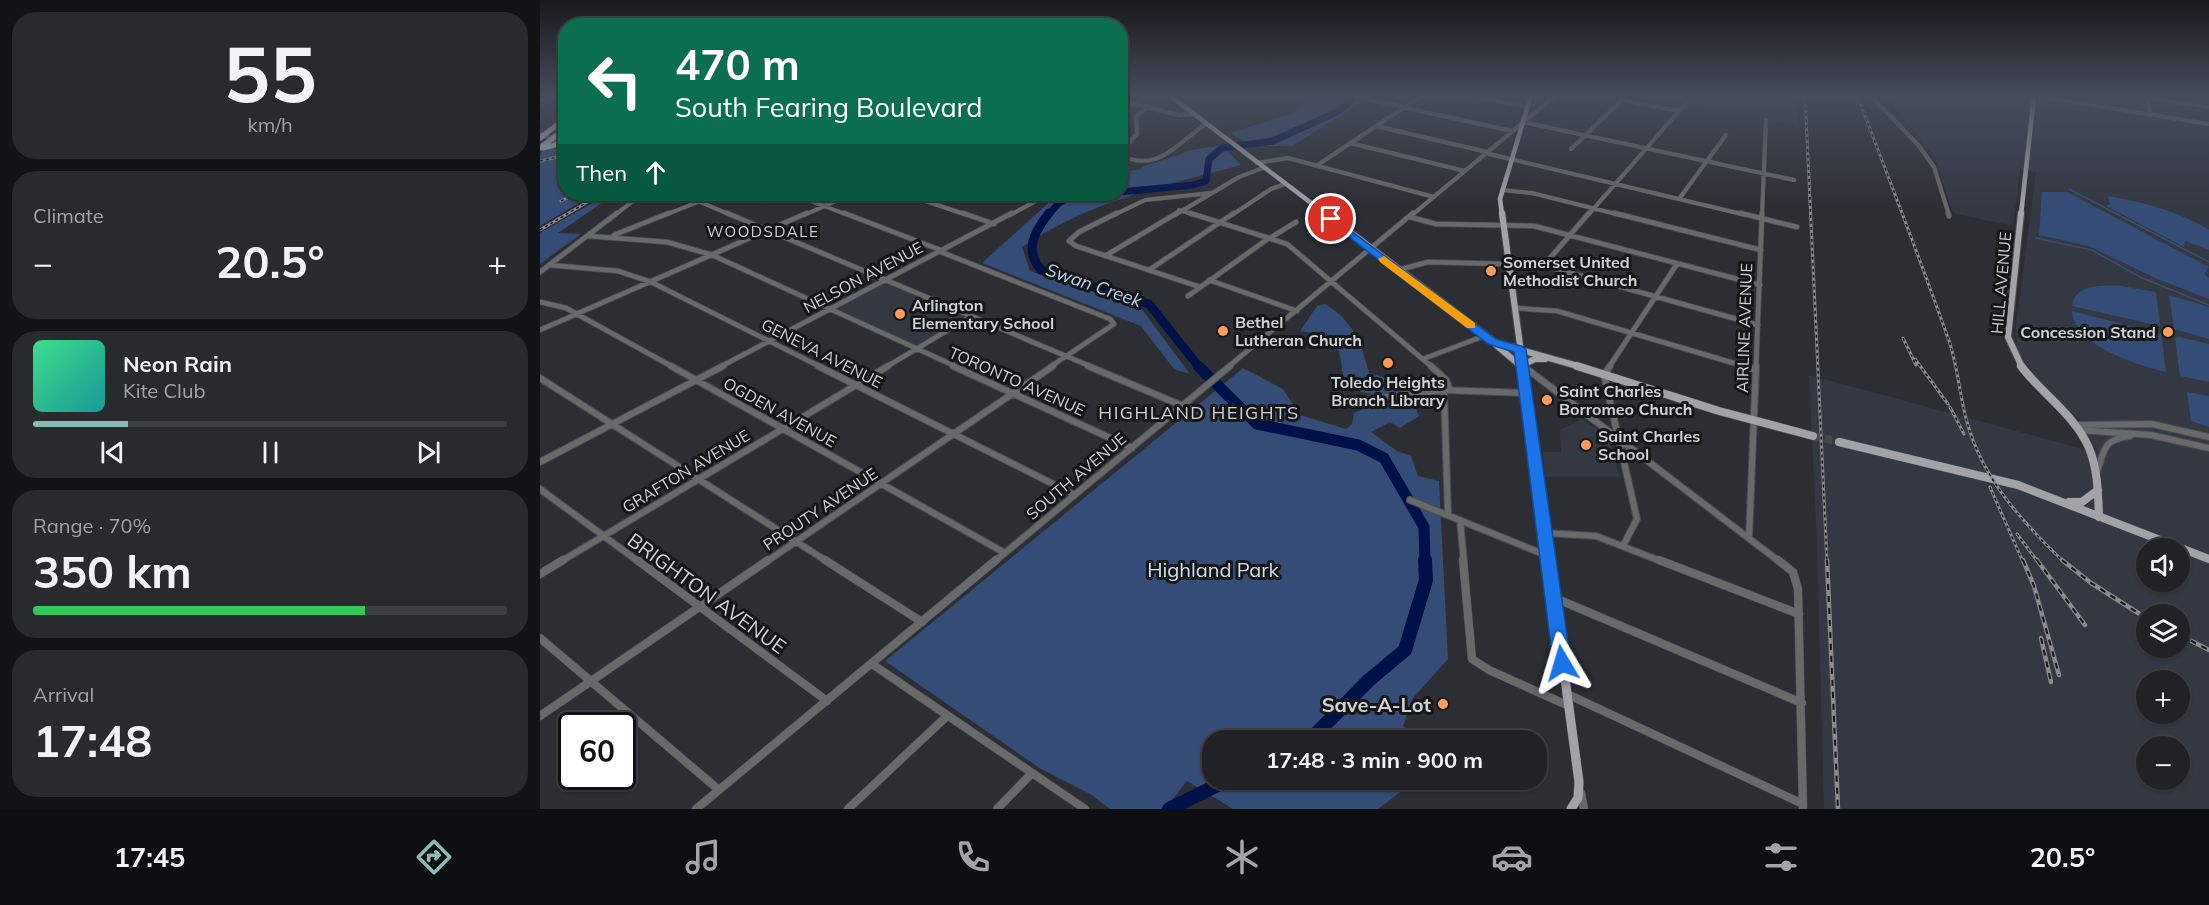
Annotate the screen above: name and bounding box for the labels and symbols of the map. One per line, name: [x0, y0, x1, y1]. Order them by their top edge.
pin: [1305, 193, 1356, 244]
district label: WOODSDALE: [707, 222, 819, 241]
street label: HILL AVENUE: [1987, 231, 2015, 335]
street label: NELSON AVENUE: [800, 237, 926, 317]
place label: Somerset United Methodist Church: [1503, 252, 1637, 290]
water label: Swan Creek: [1043, 258, 1146, 312]
street label: AIRLINE AVENUE: [1732, 263, 1756, 393]
marker: Somerset United Methodist Church: [1484, 264, 1498, 278]
place label: Arlington Elementary School: [912, 295, 1054, 333]
marker: Arlington Elementary School: [893, 307, 907, 321]
place label: Bethel Lutheran Church: [1235, 312, 1362, 350]
street label: GENEVA AVENUE: [758, 314, 886, 392]
place label: Concession Stand: [2020, 322, 2156, 342]
marker: Bethel Lutheran Church: [1216, 324, 1230, 338]
marker: Concession Stand: [2161, 325, 2175, 339]
street label: TORONTO AVENUE: [946, 342, 1088, 420]
marker: Toledo Heights Branch Library: [1381, 356, 1395, 370]
place label: Toledo Heights Branch Library: [1331, 372, 1445, 410]
street label: OGDEN AVENUE: [720, 373, 840, 451]
place label: Saint Charles Borromeo Church: [1559, 381, 1692, 419]
marker: Saint Charles Borromeo Church: [1540, 393, 1554, 407]
district label: HIGHLAND HEIGHTS: [1098, 401, 1300, 424]
street label: GRAFTON AVENUE: [619, 425, 753, 517]
place label: Saint Charles School: [1598, 426, 1700, 464]
street label: SOUTH AVENUE: [1022, 428, 1130, 524]
marker: Saint Charles School: [1579, 438, 1593, 452]
street label: PROUTY AVENUE: [759, 463, 881, 555]
street label: BRIGHTON AVENUE: [623, 527, 791, 659]
park label: Highland Park: [1147, 557, 1280, 582]
position arrow: [1530, 631, 1594, 695]
place label: Save-A-Lot: [1322, 692, 1431, 717]
marker: Save-A-Lot: [1436, 697, 1450, 711]
speed limit sign: 60: [558, 712, 636, 790]

